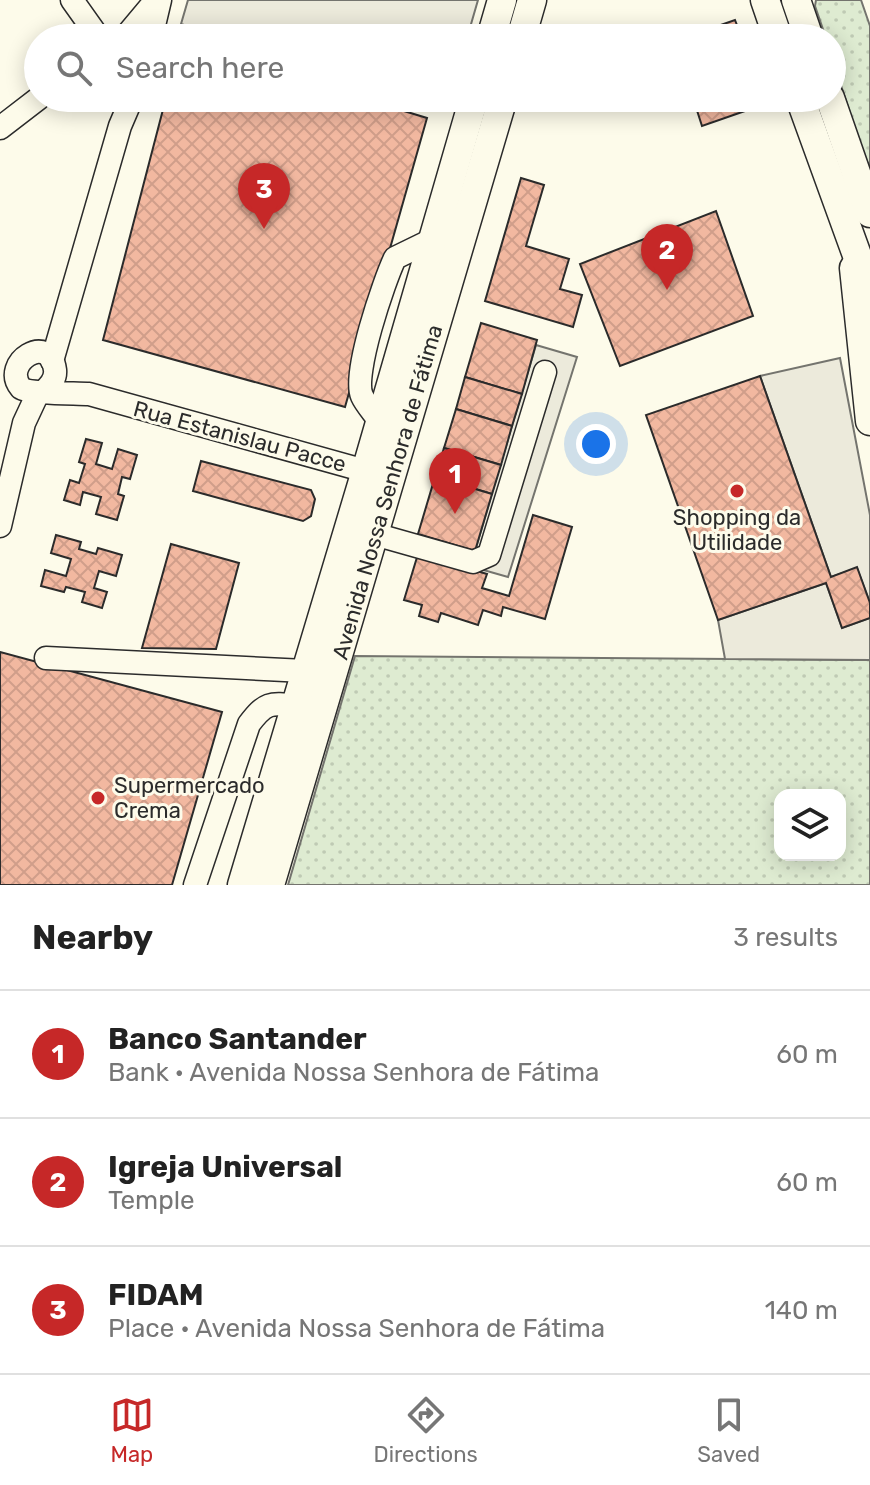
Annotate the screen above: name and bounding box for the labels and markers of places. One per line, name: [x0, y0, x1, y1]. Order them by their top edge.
pin: 3: [238, 163, 290, 229]
pin: 2: [641, 224, 693, 290]
pin: 1: [429, 448, 481, 514]
marker: Shopping da Utilidade: [728, 482, 746, 500]
place label: Shopping da Utilidade: [673, 504, 801, 556]
place label: Supermercado Crema: [114, 772, 265, 824]
marker: Supermercado Crema: [89, 789, 107, 807]

